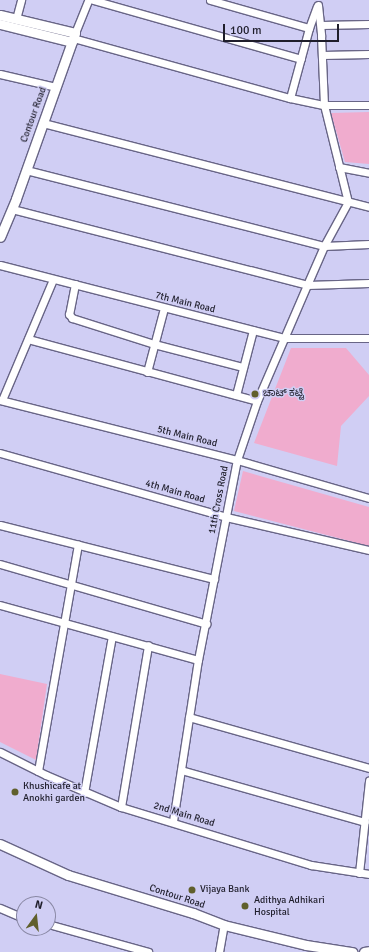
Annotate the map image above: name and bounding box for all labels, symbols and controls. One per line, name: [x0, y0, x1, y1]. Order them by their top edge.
scale bar: [225, 16, 341, 42]
text: 100 m: [230, 23, 262, 38]
street label: Contour Road: [18, 86, 50, 144]
street label: 7th Main Road: [154, 290, 216, 316]
place label: ಚಾಟ್ ಕಟ್ಟೆ: [263, 388, 304, 400]
marker: ಚಾಟ್ ಕಟ್ಟೆ: [250, 389, 260, 399]
street label: 5th Main Road: [156, 424, 218, 450]
street label: 11th Cross Road: [207, 465, 231, 535]
street label: 4th Main Road: [144, 478, 206, 506]
place label: Khushicafe at Anokhi garden: [23, 780, 85, 804]
marker: Khushicafe at Anokhi garden: [10, 787, 20, 797]
street label: 2nd Main Road: [152, 800, 216, 830]
street label: Contour Road: [148, 882, 206, 912]
place label: Vijaya Bank: [200, 884, 250, 896]
marker: Vijaya Bank: [187, 885, 197, 895]
place label: Adithya Adhikari Hospital: [254, 894, 325, 918]
north arrow: [16, 896, 56, 936]
text: N: [34, 898, 44, 912]
marker: Adithya Adhikari Hospital: [239, 900, 251, 912]

